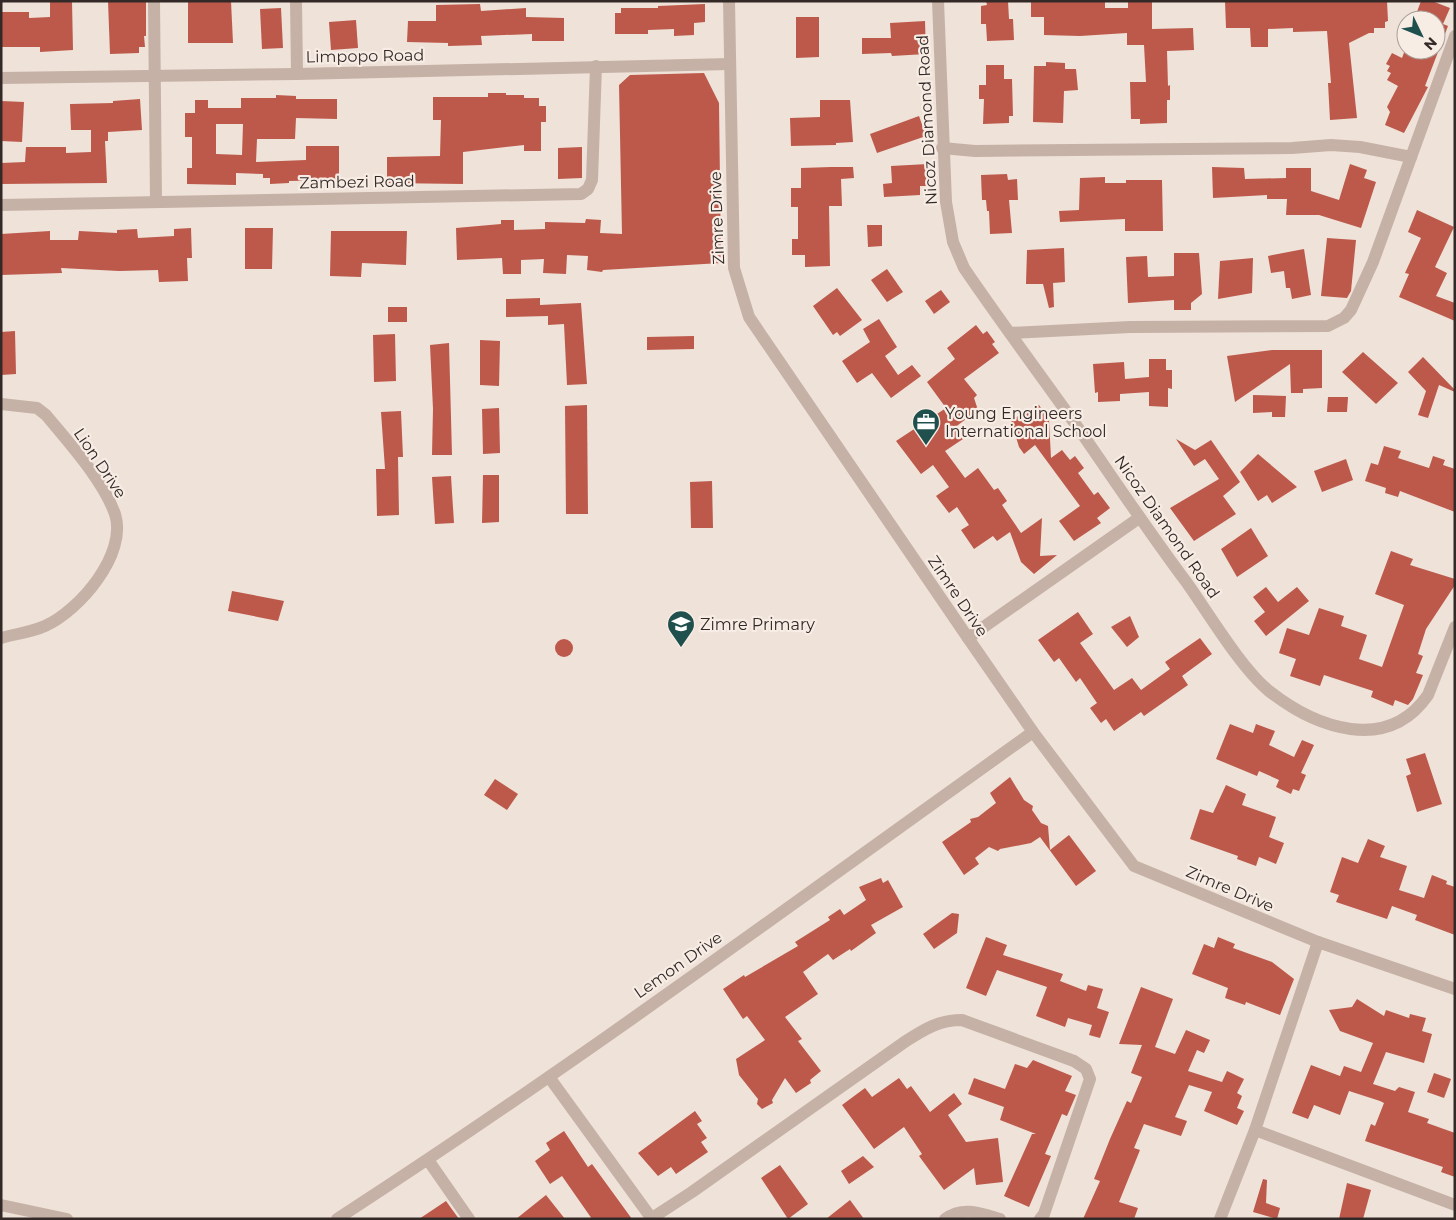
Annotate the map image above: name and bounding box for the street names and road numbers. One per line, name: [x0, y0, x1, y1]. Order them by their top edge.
street label: Nicoz Diamond Road: [913, 35, 941, 205]
street label: Limpopo Road: [306, 45, 424, 67]
street label: Zambezi Road: [299, 171, 415, 193]
street label: Zimre Drive: [706, 171, 728, 265]
street label: Lion Drive: [70, 424, 130, 502]
street label: Nicoz Diamond Road: [1110, 452, 1224, 602]
street label: Zimre Drive: [924, 552, 992, 640]
street label: Zimre Drive: [1183, 862, 1277, 916]
street label: Lemon Drive: [630, 928, 726, 1002]

